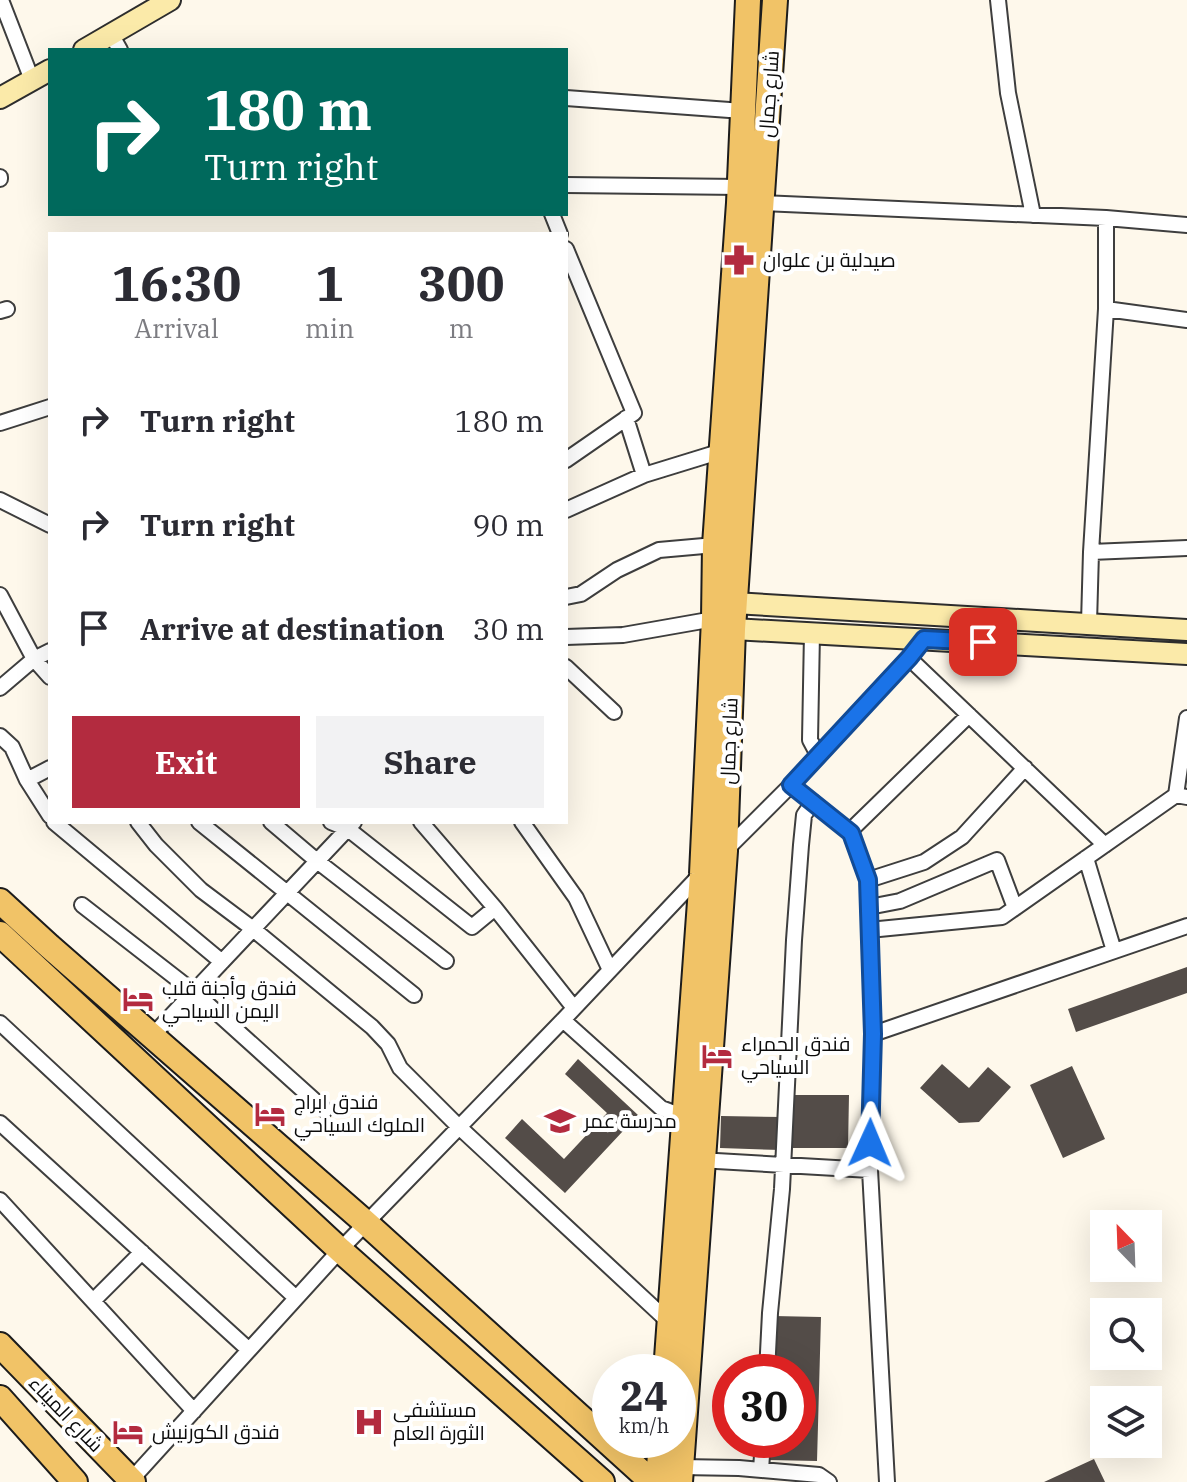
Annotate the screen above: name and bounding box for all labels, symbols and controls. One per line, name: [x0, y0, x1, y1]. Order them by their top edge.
street label: شارع جمال: [752, 50, 786, 138]
text: 180 m: [204, 73, 372, 145]
icon: right: [72, 80, 176, 184]
text: Turn right: [204, 143, 378, 190]
pharmacy icon: صيدلية بن علوان: [722, 243, 756, 277]
place label: صيدلية بن علوان: [763, 246, 896, 273]
text: 16:30: [112, 252, 241, 314]
text: 1: [315, 252, 344, 314]
text: 300: [418, 252, 504, 314]
text: Arrival: [134, 311, 219, 345]
text: min: [305, 311, 354, 345]
text: m: [449, 311, 474, 345]
icon: right: [72, 398, 116, 442]
text: Turn right: [140, 401, 295, 440]
text: 180 m: [454, 401, 544, 440]
icon: right: [72, 502, 116, 546]
text: Turn right: [140, 505, 295, 544]
text: 90 m: [472, 505, 544, 544]
icon: arrive: [72, 606, 116, 650]
pin: [949, 608, 1017, 676]
text: Arrive at destination: [140, 609, 445, 648]
text: 30 m: [472, 609, 544, 648]
icon: arrive: [961, 620, 1005, 664]
street label: شارع جمال: [713, 697, 745, 785]
button: Exit: [72, 716, 300, 808]
button: Share: [316, 716, 544, 808]
place label: فندق وأجنة قلب اليمن السياحي: [162, 974, 297, 1027]
hotel icon: فندق وأجنة قلب اليمن السياحي: [121, 982, 155, 1016]
place label: فندق الحمراء السياحي: [741, 1030, 850, 1083]
hotel icon: فندق الحمراء السياحي: [700, 1039, 734, 1073]
place label: فندق ابراج الملوك السياحي: [294, 1088, 425, 1141]
hotel icon: فندق ابراج الملوك السياحي: [253, 1097, 287, 1131]
position arrow: [828, 1101, 912, 1185]
school or university icon: مدرسة عمر: [543, 1104, 577, 1138]
place label: مدرسة عمر: [583, 1107, 677, 1134]
north arrow: [1090, 1210, 1162, 1282]
map controls: [1090, 1210, 1162, 1458]
button: search: [1090, 1298, 1162, 1370]
speed limit sign: 30: [712, 1354, 816, 1458]
street label: شارع الميناء: [22, 1370, 110, 1458]
text: 24: [620, 1370, 668, 1422]
button: layers: [1090, 1386, 1162, 1458]
place label: مستشفى الثورة العام: [393, 1396, 485, 1447]
hospital icon: مستشفى الثورة العام: [352, 1405, 386, 1439]
text: km/h: [619, 1412, 669, 1439]
hotel icon: فندق الكورنيش: [111, 1415, 145, 1449]
place label: فندق الكورنيش: [152, 1418, 280, 1445]

